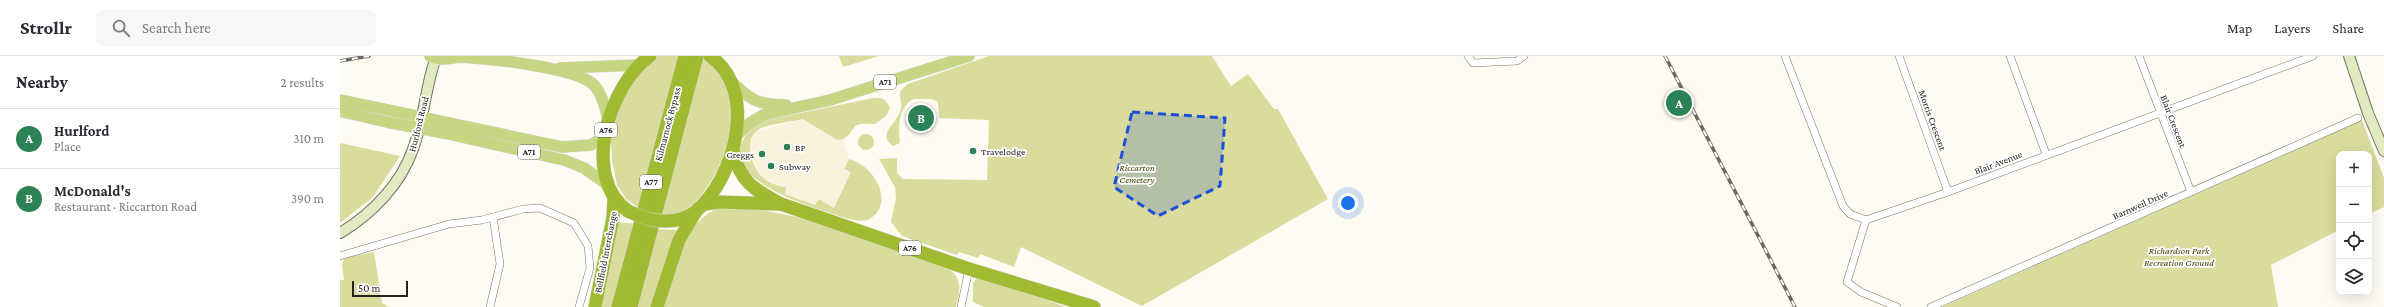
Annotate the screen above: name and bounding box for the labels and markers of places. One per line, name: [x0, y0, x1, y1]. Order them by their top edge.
pin: A: [1666, 88, 1692, 118]
pin: B: [908, 103, 934, 133]
marker: BP: [782, 142, 792, 152]
place label: BP: [795, 142, 806, 153]
marker: Travelodge: [968, 146, 978, 156]
place label: Travelodge: [981, 146, 1026, 157]
place label: Greggs: [726, 149, 754, 160]
marker: Greggs: [757, 149, 767, 159]
marker: Subway: [766, 161, 776, 171]
place label: Subway: [779, 161, 811, 172]

